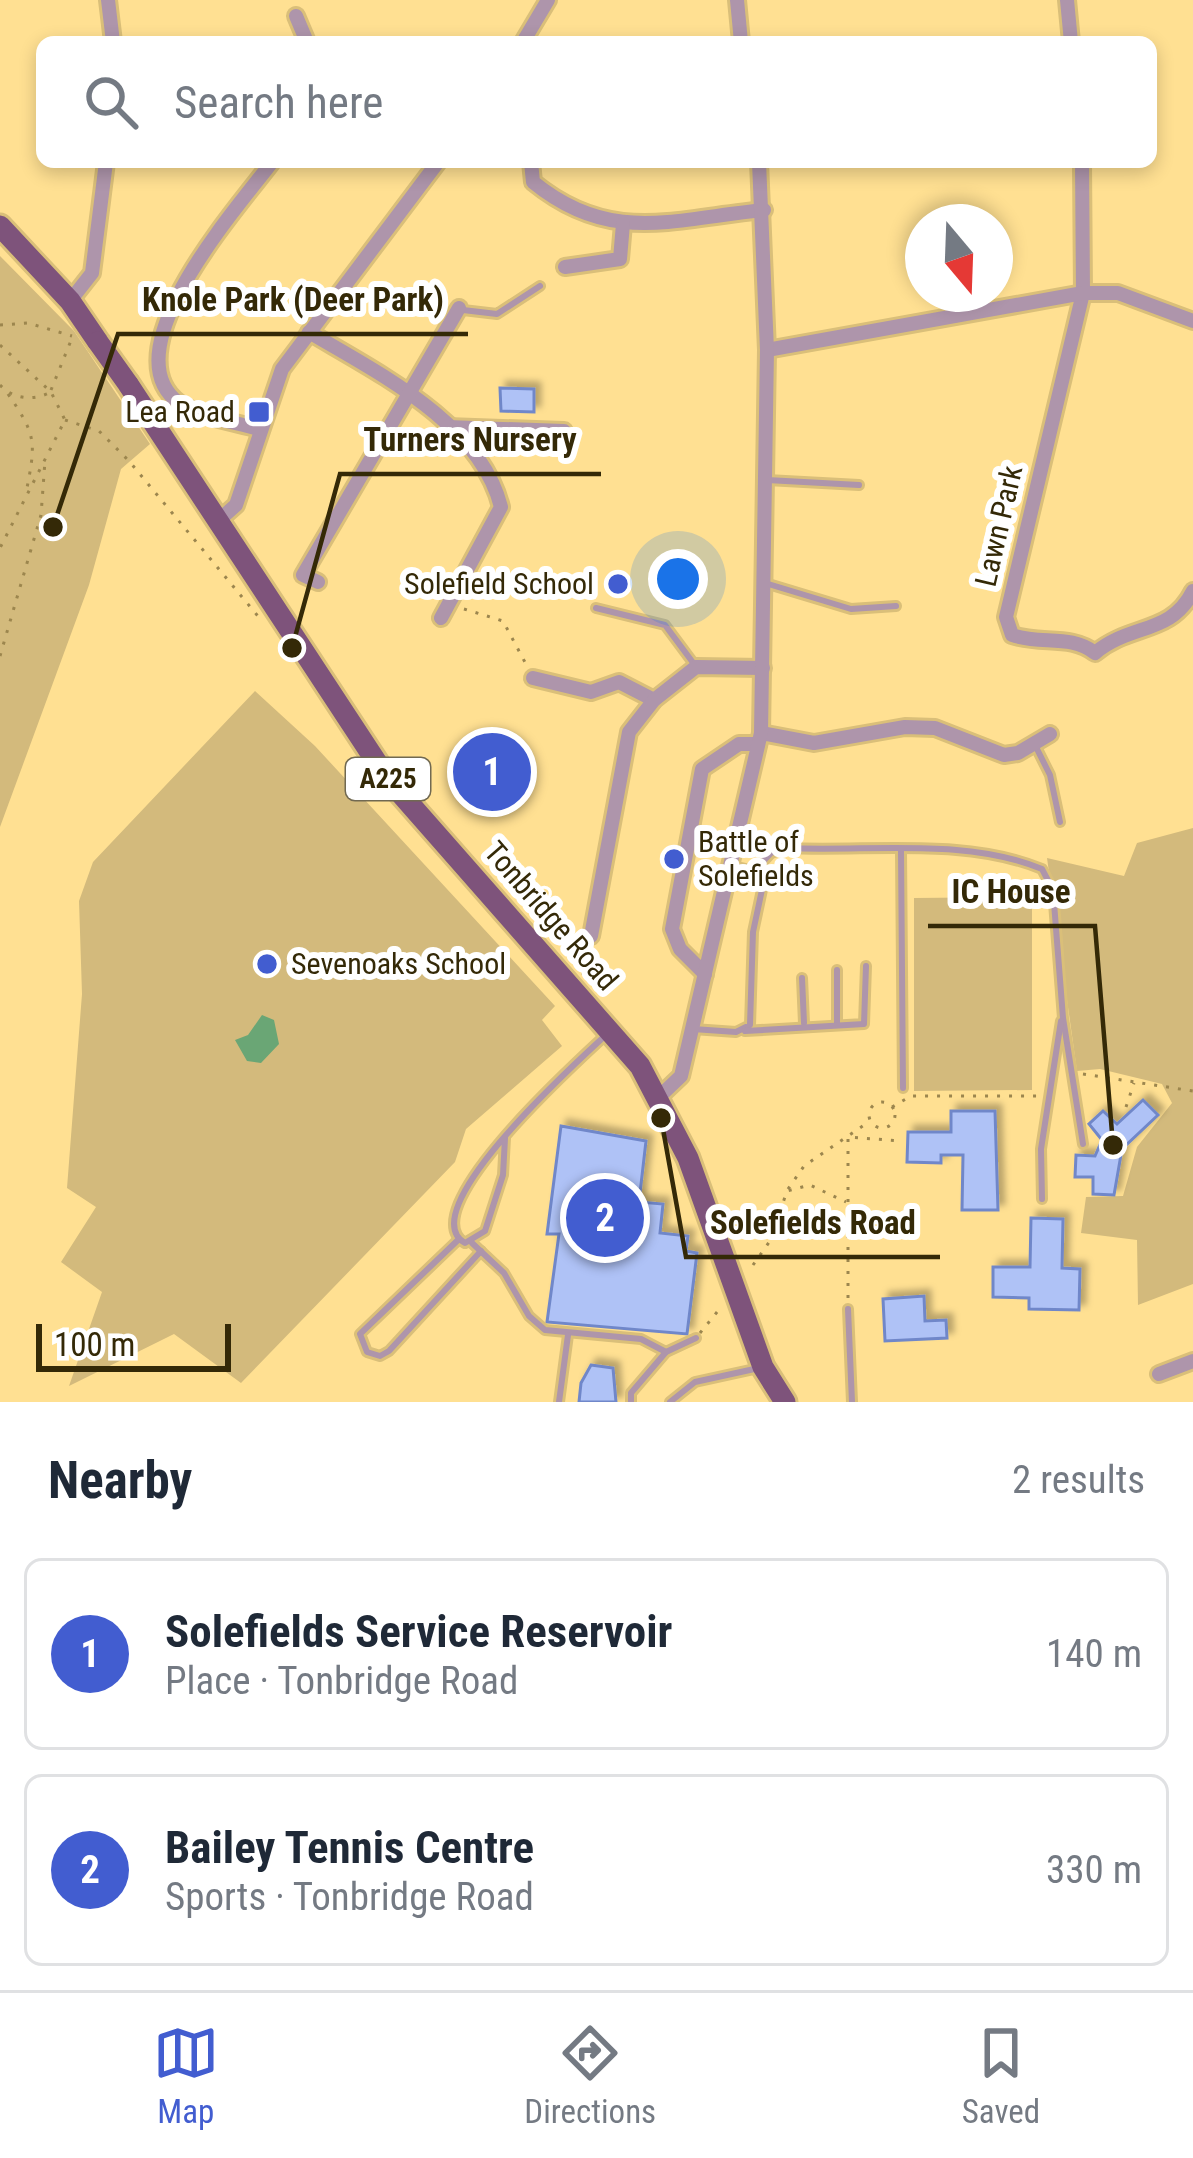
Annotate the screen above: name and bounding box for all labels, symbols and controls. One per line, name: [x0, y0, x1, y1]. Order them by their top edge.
search box: [36, 36, 1157, 168]
icon: search: [78, 69, 144, 135]
text: Search here: [174, 76, 383, 129]
north arrow: [905, 204, 1013, 312]
callout: Knole Park (Deer Park): [118, 265, 468, 334]
text: Knole Park (Deer Park): [142, 280, 444, 319]
place label: Lea Road: [125, 394, 235, 429]
marker: Lea Road: [246, 399, 272, 425]
callout: Turners Nursery: [340, 405, 601, 474]
text: Turners Nursery: [363, 420, 577, 459]
street label: Lawn Park: [968, 462, 1030, 590]
your location: [648, 549, 708, 609]
place label: Solefield School: [404, 566, 594, 601]
marker: Solefield School: [605, 571, 631, 597]
pin: 1: [453, 727, 531, 817]
road number: A225: [346, 758, 430, 800]
place label: Battle of Solefields: [698, 824, 814, 893]
street label: Tonbridge Road: [477, 834, 625, 997]
marker: Battle of Solefields: [661, 846, 687, 872]
callout: IC House: [928, 857, 1095, 926]
text: IC House: [952, 872, 1071, 911]
place label: Sevenoaks School: [291, 946, 506, 981]
marker: Sevenoaks School: [254, 951, 280, 977]
pin: 2: [566, 1173, 644, 1263]
callout: Solefields Road: [686, 1188, 940, 1257]
text: Solefields Road: [710, 1203, 916, 1242]
scale bar: [36, 1318, 231, 1371]
text: 100 m: [54, 1325, 135, 1364]
text: Nearby: [48, 1451, 192, 1510]
text: 2 results: [1012, 1457, 1145, 1503]
text: Solefields Service Reservoir: [165, 1605, 672, 1658]
text: 1: [80, 1631, 100, 1677]
text: 140 m: [1046, 1631, 1142, 1677]
text: Place · Tonbridge Road: [165, 1658, 518, 1704]
text: Bailey Tennis Centre: [165, 1821, 534, 1874]
text: 2: [80, 1847, 100, 1893]
text: 330 m: [1046, 1847, 1142, 1893]
text: Sports · Tonbridge Road: [165, 1874, 534, 1920]
tab: Map: [153, 2020, 219, 2131]
tab: Directions: [524, 2020, 656, 2131]
tab: Saved: [962, 2020, 1040, 2131]

